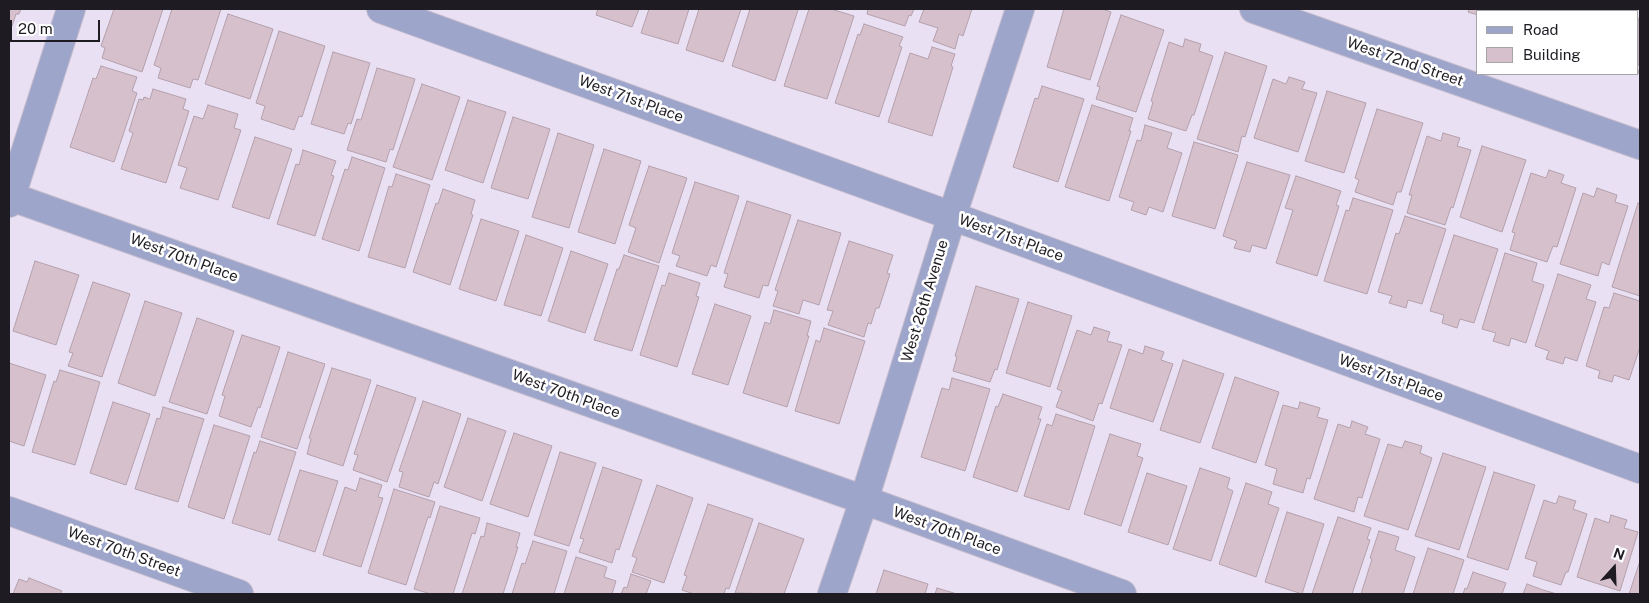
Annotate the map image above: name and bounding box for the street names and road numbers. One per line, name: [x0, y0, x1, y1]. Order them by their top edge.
street label: West 72nd Street: [1344, 34, 1466, 90]
street label: West 71st Place: [576, 72, 686, 126]
street label: West 71st Place: [956, 211, 1066, 265]
street label: West 70th Place: [127, 230, 241, 286]
street label: West 26th Avenue: [898, 238, 952, 364]
street label: West 71st Place: [1336, 351, 1446, 405]
street label: West 70th Place: [509, 366, 623, 422]
street label: West 70th Place: [890, 503, 1004, 559]
street label: West 70th Street: [65, 523, 183, 581]

